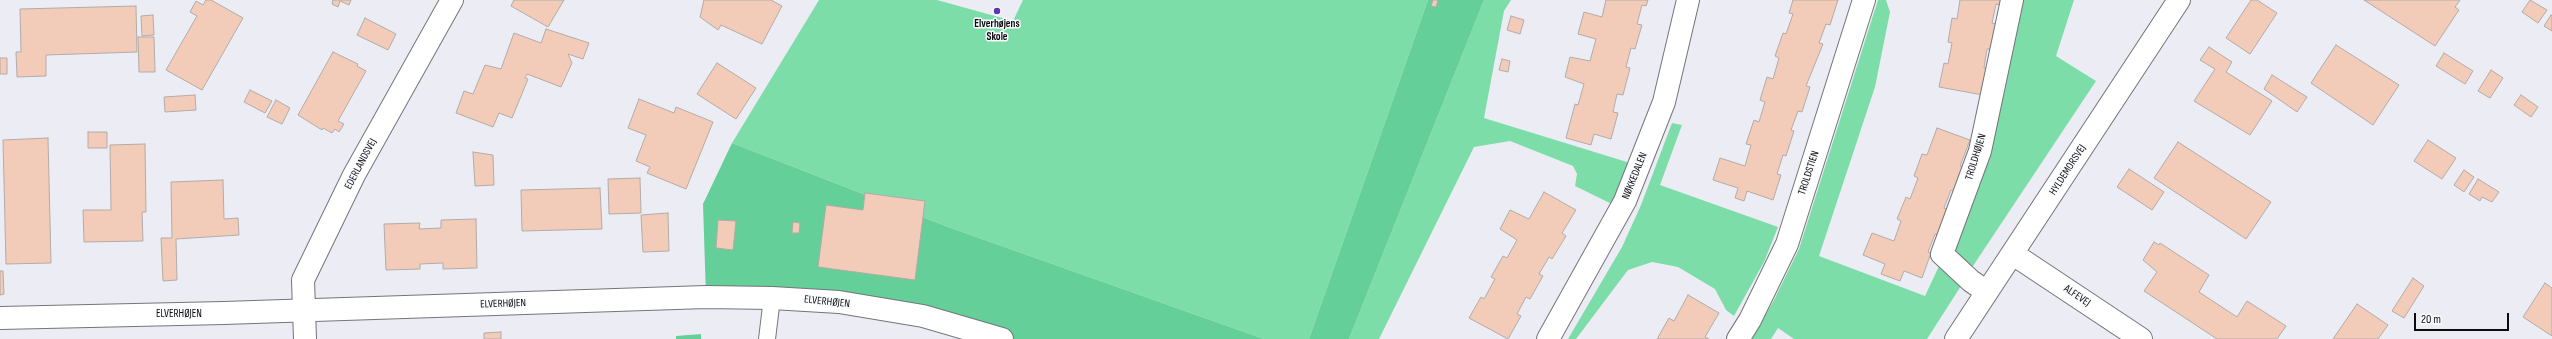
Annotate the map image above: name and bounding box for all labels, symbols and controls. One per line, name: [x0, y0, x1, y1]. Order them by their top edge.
marker: Elverhøjens Skole: [992, 6, 1002, 16]
place label: Elverhøjens Skole: [974, 17, 1020, 43]
street label: TROLDHØJEN: [1963, 132, 1989, 182]
street label: EDERLANDSVEJ: [342, 136, 380, 192]
street label: HYLDEMORSVEJ: [2047, 142, 2089, 198]
street label: TROLDSTIEN: [1796, 149, 1822, 197]
street label: NØKKEDALEN: [1620, 151, 1650, 201]
street label: ALFEVEJ: [2061, 282, 2093, 310]
street label: ELVERHØJEN: [803, 293, 851, 311]
street label: ELVERHØJEN: [480, 297, 526, 311]
scale bar: [2416, 305, 2511, 331]
street label: ELVERHØJEN: [156, 307, 202, 321]
text: 20 m: [2421, 312, 2441, 327]

